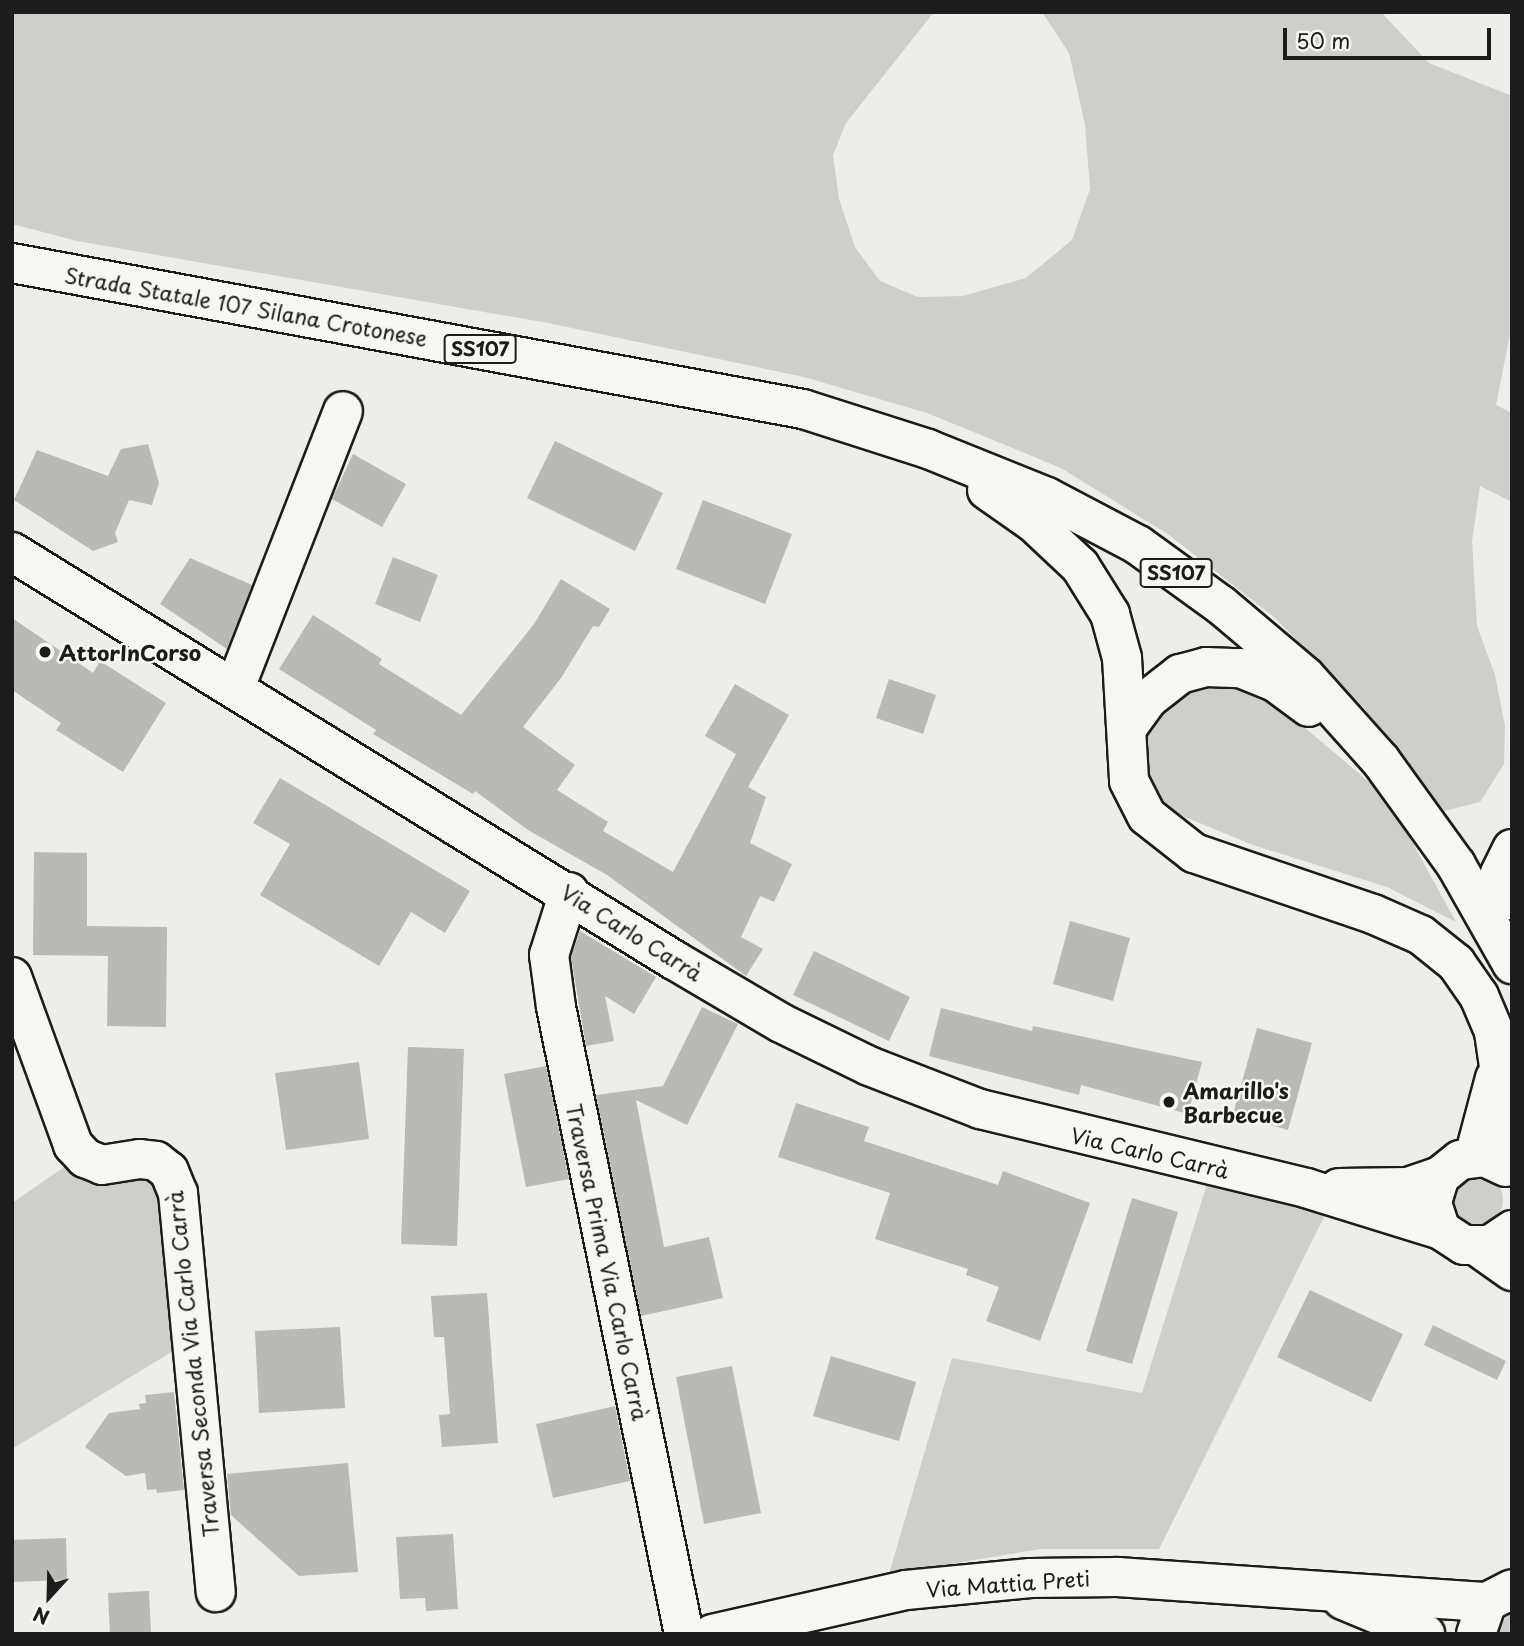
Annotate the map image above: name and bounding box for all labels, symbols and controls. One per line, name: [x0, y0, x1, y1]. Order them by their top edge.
scale bar: [1286, 14, 1494, 58]
text: 50 m: [1296, 24, 1350, 56]
street label: Strada Statale 107 Silana Crotonese: [61, 261, 431, 351]
road number: SS107: [443, 334, 517, 364]
road number: SS107: [1139, 558, 1213, 588]
place label: AttorInCorso: [59, 639, 201, 665]
marker: AttorInCorso: [37, 644, 53, 660]
street label: Via Carlo Carrà: [556, 878, 708, 986]
place label: Amarillo's Barbecue: [1183, 1077, 1289, 1127]
marker: Amarillo's Barbecue: [1161, 1094, 1177, 1110]
street label: Traversa Prima Via Carlo Carrà: [562, 1100, 654, 1424]
street label: Via Carlo Carrà: [1068, 1121, 1232, 1183]
street label: Traversa Seconda Via Carlo Carrà: [161, 1188, 223, 1540]
north arrow: [14, 1562, 84, 1632]
street label: Via Mattia Preti: [926, 1565, 1090, 1601]
text: N: [29, 1601, 53, 1632]

